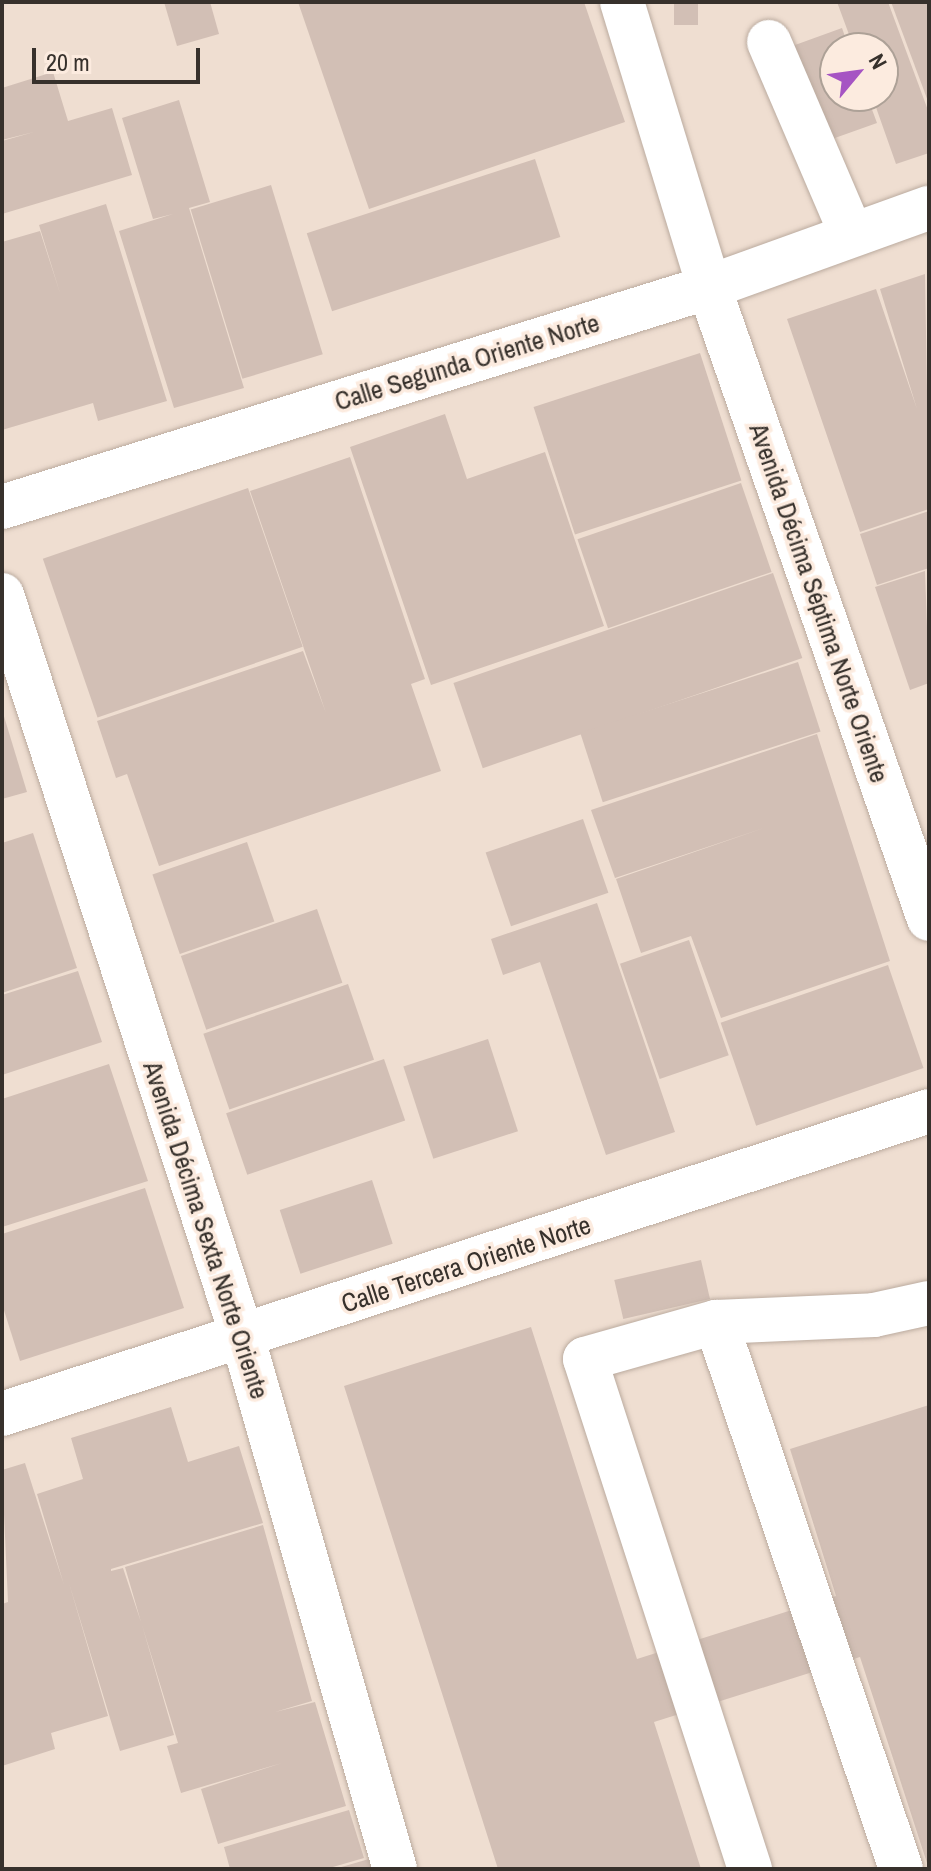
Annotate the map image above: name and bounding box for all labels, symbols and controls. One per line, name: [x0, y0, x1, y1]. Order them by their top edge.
scale bar: [36, 32, 204, 82]
north arrow: [819, 32, 899, 112]
text: 20 m: [46, 46, 90, 78]
text: N: [862, 48, 895, 74]
street label: Calle Segunda Oriente Norte: [331, 307, 603, 417]
street label: Avenida Décima Séptima Norte Oriente: [743, 419, 895, 787]
street label: Avenida Décima Sexta Norte Oriente: [137, 1057, 275, 1403]
street label: Calle Tercera Oriente Norte: [337, 1209, 595, 1319]

